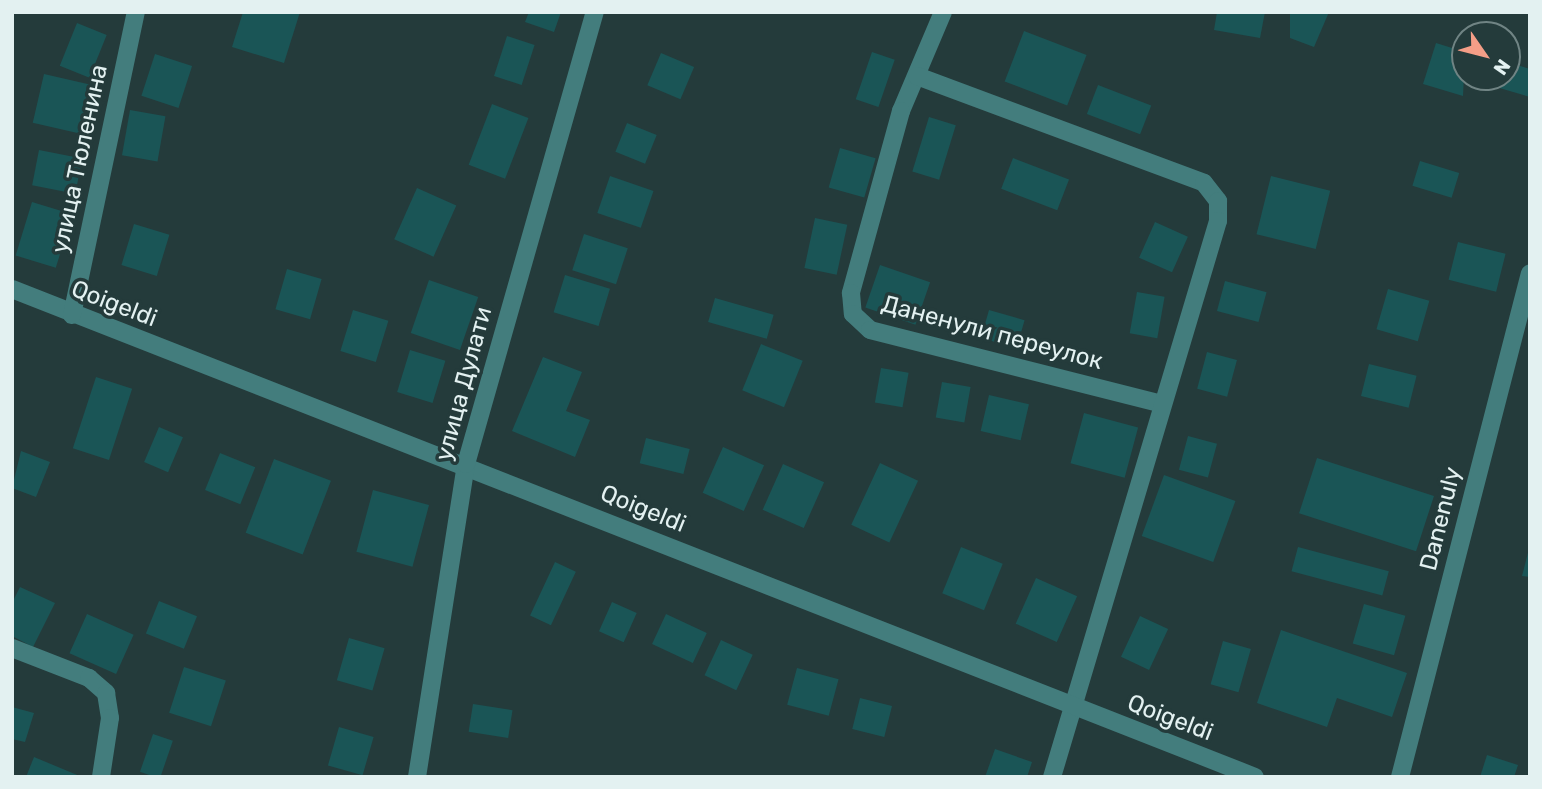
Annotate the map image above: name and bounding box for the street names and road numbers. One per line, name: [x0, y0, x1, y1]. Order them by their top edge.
street label: улица Тюленина: [46, 62, 114, 256]
street label: Qoigeldi: [67, 275, 161, 333]
street label: Даненули переулок: [878, 290, 1106, 376]
street label: улица Дулати: [430, 304, 498, 464]
street label: Danenuly: [1414, 464, 1468, 574]
street label: Qoigeldi: [596, 479, 690, 539]
street label: Qoigeldi: [1123, 689, 1217, 747]

